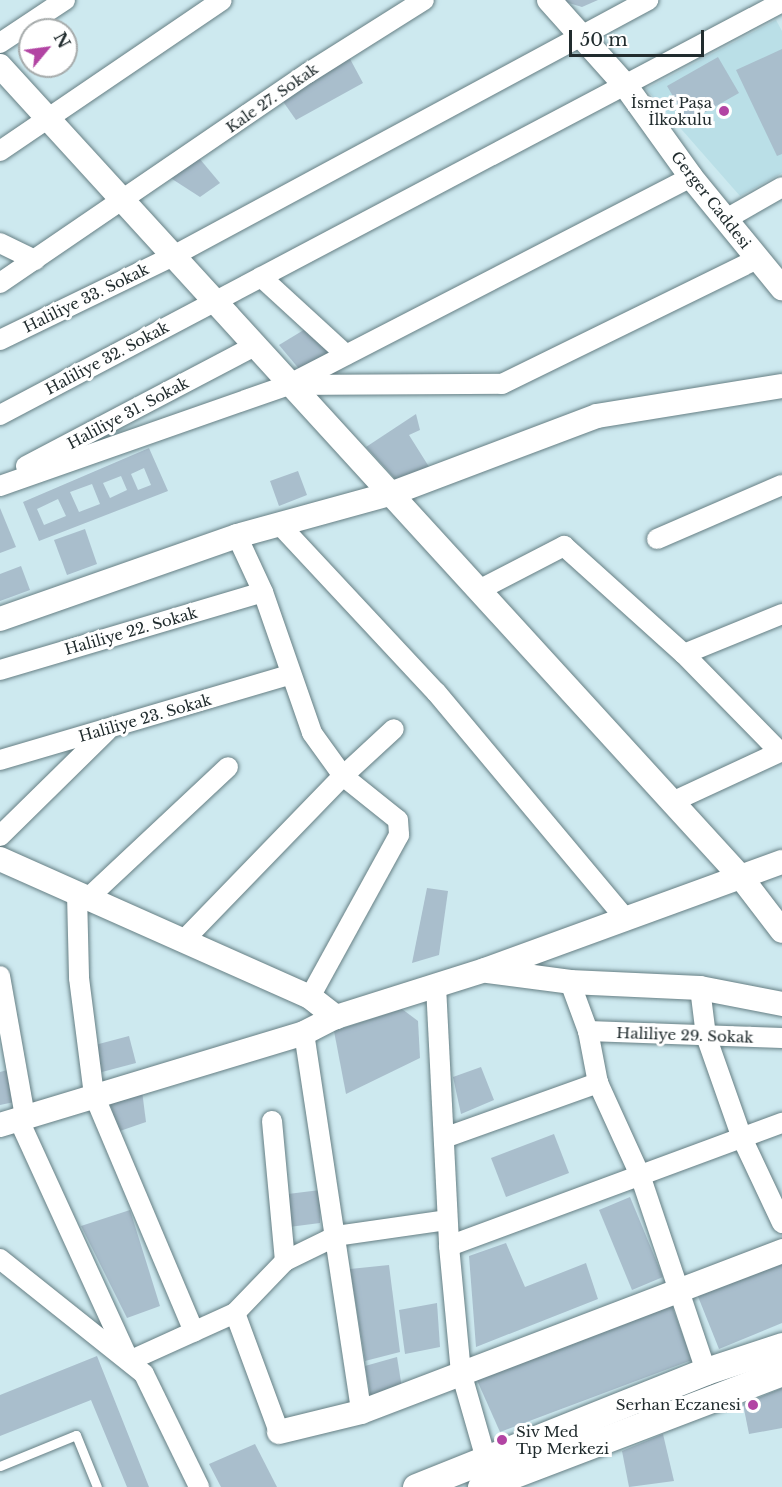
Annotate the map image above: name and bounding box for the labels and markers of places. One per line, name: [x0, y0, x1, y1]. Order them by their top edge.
place label: İsmet Paşa İlkokulu: [631, 93, 712, 128]
marker: İsmet Paşa İlkokulu: [717, 104, 731, 118]
place label: Serhan Eczanesi: [616, 1396, 741, 1414]
marker: Serhan Eczanesi: [746, 1398, 760, 1412]
place label: Siv Med Tıp Merkezi: [516, 1422, 609, 1457]
marker: Siv Med Tıp Merkezi: [493, 1431, 511, 1449]

